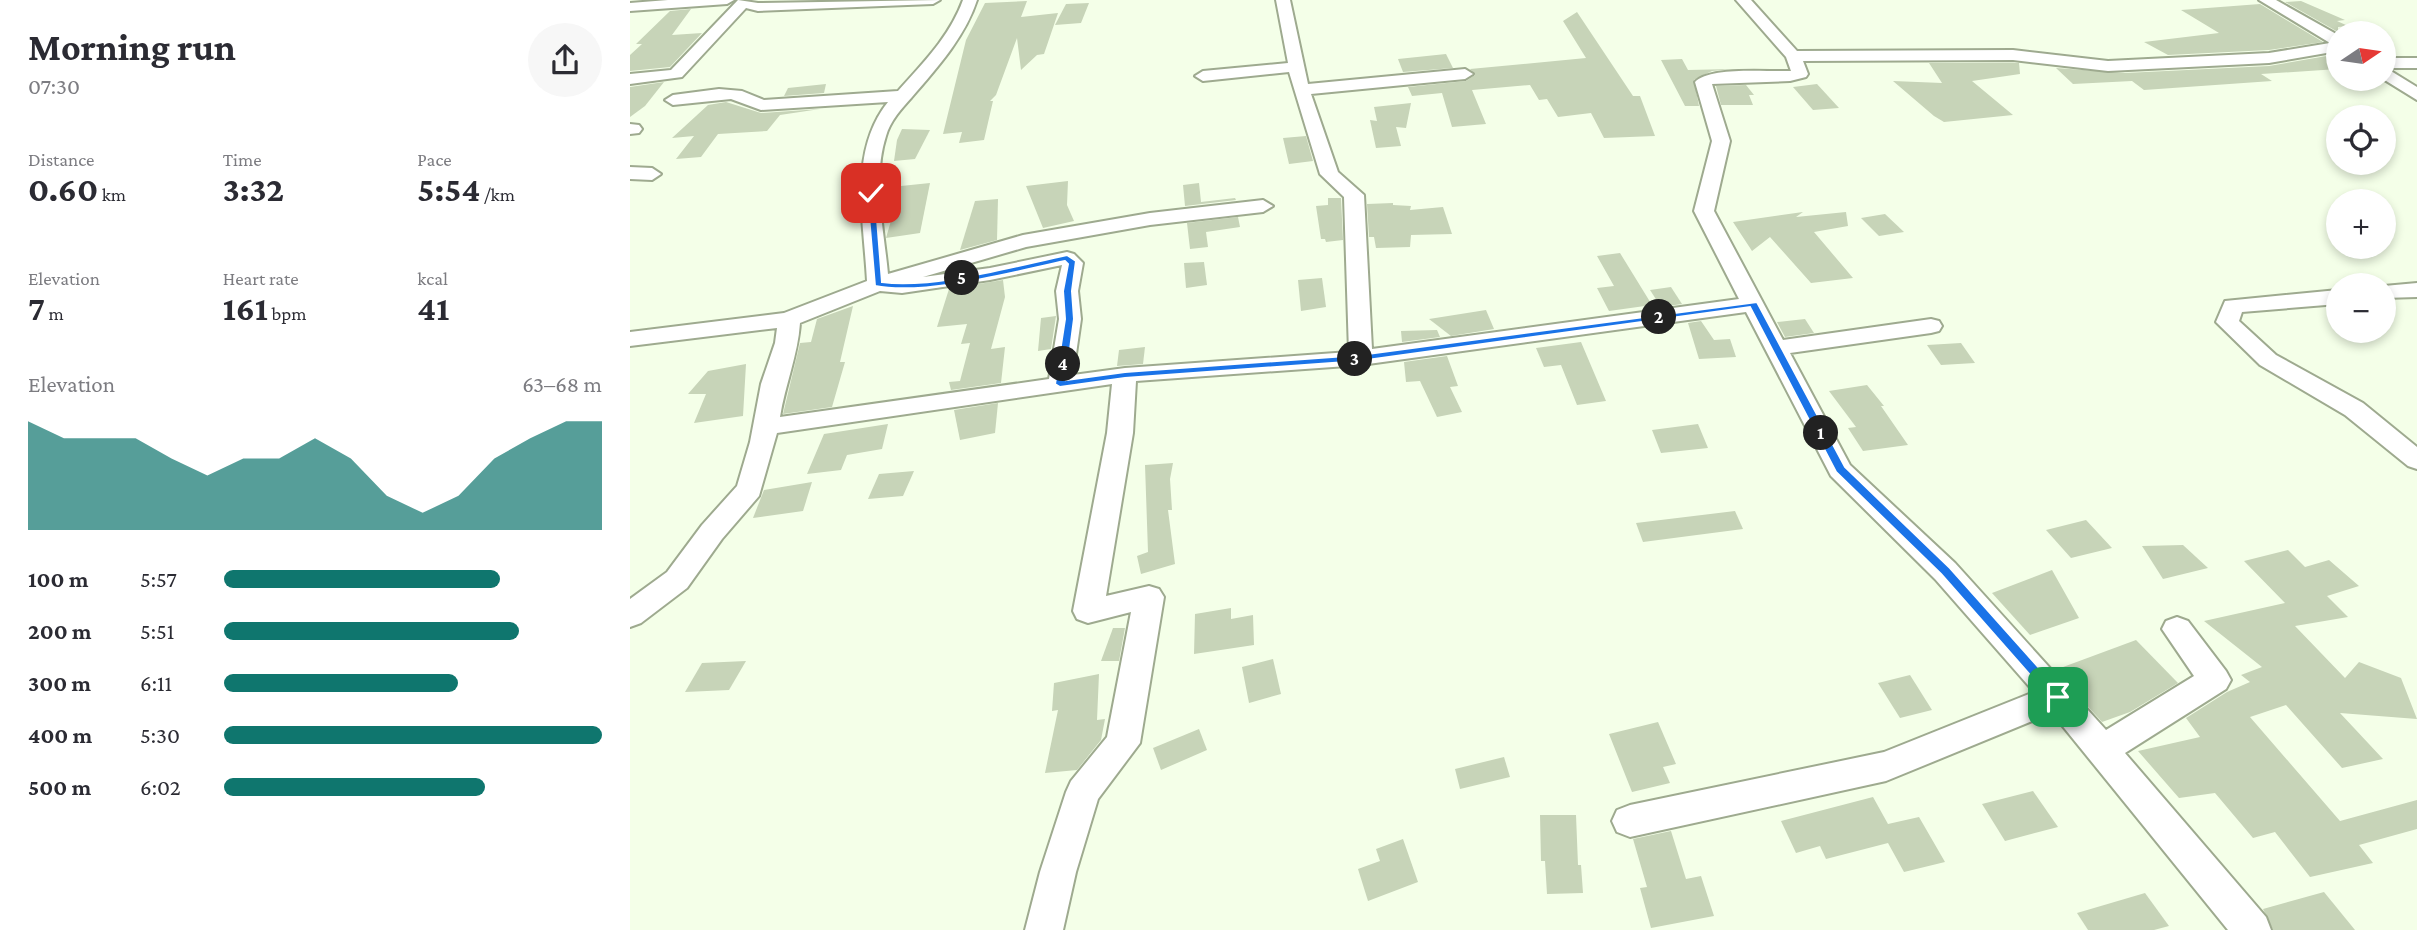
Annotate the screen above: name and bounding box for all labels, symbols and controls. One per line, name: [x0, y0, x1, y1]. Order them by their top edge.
north arrow: [2326, 21, 2396, 91]
map controls: [2326, 21, 2396, 343]
button: share: [528, 23, 602, 97]
text: Morning run: [28, 26, 236, 68]
text: 07:30: [28, 73, 80, 99]
button: locate: [2326, 105, 2396, 175]
text: Distance: [28, 149, 94, 170]
text: Time: [223, 149, 262, 170]
text: Pace: [417, 149, 452, 170]
pin: [841, 163, 901, 223]
text: 0.60: [28, 170, 98, 209]
text: 3:32: [223, 170, 284, 209]
text: 5:54: [417, 170, 480, 209]
icon: check: [852, 174, 890, 212]
text: km: [98, 184, 126, 205]
text: /km: [480, 184, 515, 205]
button: +: [2326, 189, 2396, 259]
pin: 5: [944, 260, 980, 296]
text: 5: [957, 267, 966, 288]
text: Elevation: [28, 268, 100, 289]
text: Heart rate: [223, 268, 299, 289]
text: kcal: [417, 268, 448, 289]
button: −: [2326, 273, 2396, 343]
text: 7: [28, 289, 45, 328]
text: 161: [223, 289, 268, 328]
text: 41: [417, 289, 449, 328]
pin: 2: [1642, 300, 1676, 334]
text: m: [45, 303, 64, 324]
text: bpm: [268, 303, 307, 324]
text: 2: [1654, 306, 1663, 327]
pin: 3: [1338, 342, 1372, 376]
pin: 4: [1046, 346, 1080, 382]
text: 3: [1350, 348, 1359, 369]
text: 4: [1057, 353, 1068, 374]
text: Elevation: [28, 371, 115, 397]
text: 63–68 m: [522, 371, 602, 397]
pin: 1: [1804, 416, 1838, 450]
text: 1: [1817, 422, 1824, 443]
text: 100 m: [28, 566, 88, 592]
text: 5:57: [140, 566, 177, 592]
text: 200 m: [28, 618, 92, 644]
text: 5:51: [140, 618, 174, 644]
pin: [2028, 667, 2088, 727]
text: 300 m: [28, 670, 91, 696]
text: 6:11: [140, 670, 172, 696]
icon: arrive: [2039, 678, 2077, 716]
text: 400 m: [28, 722, 92, 748]
text: 5:30: [140, 722, 180, 748]
text: 500 m: [28, 774, 91, 800]
text: 6:02: [140, 774, 181, 800]

